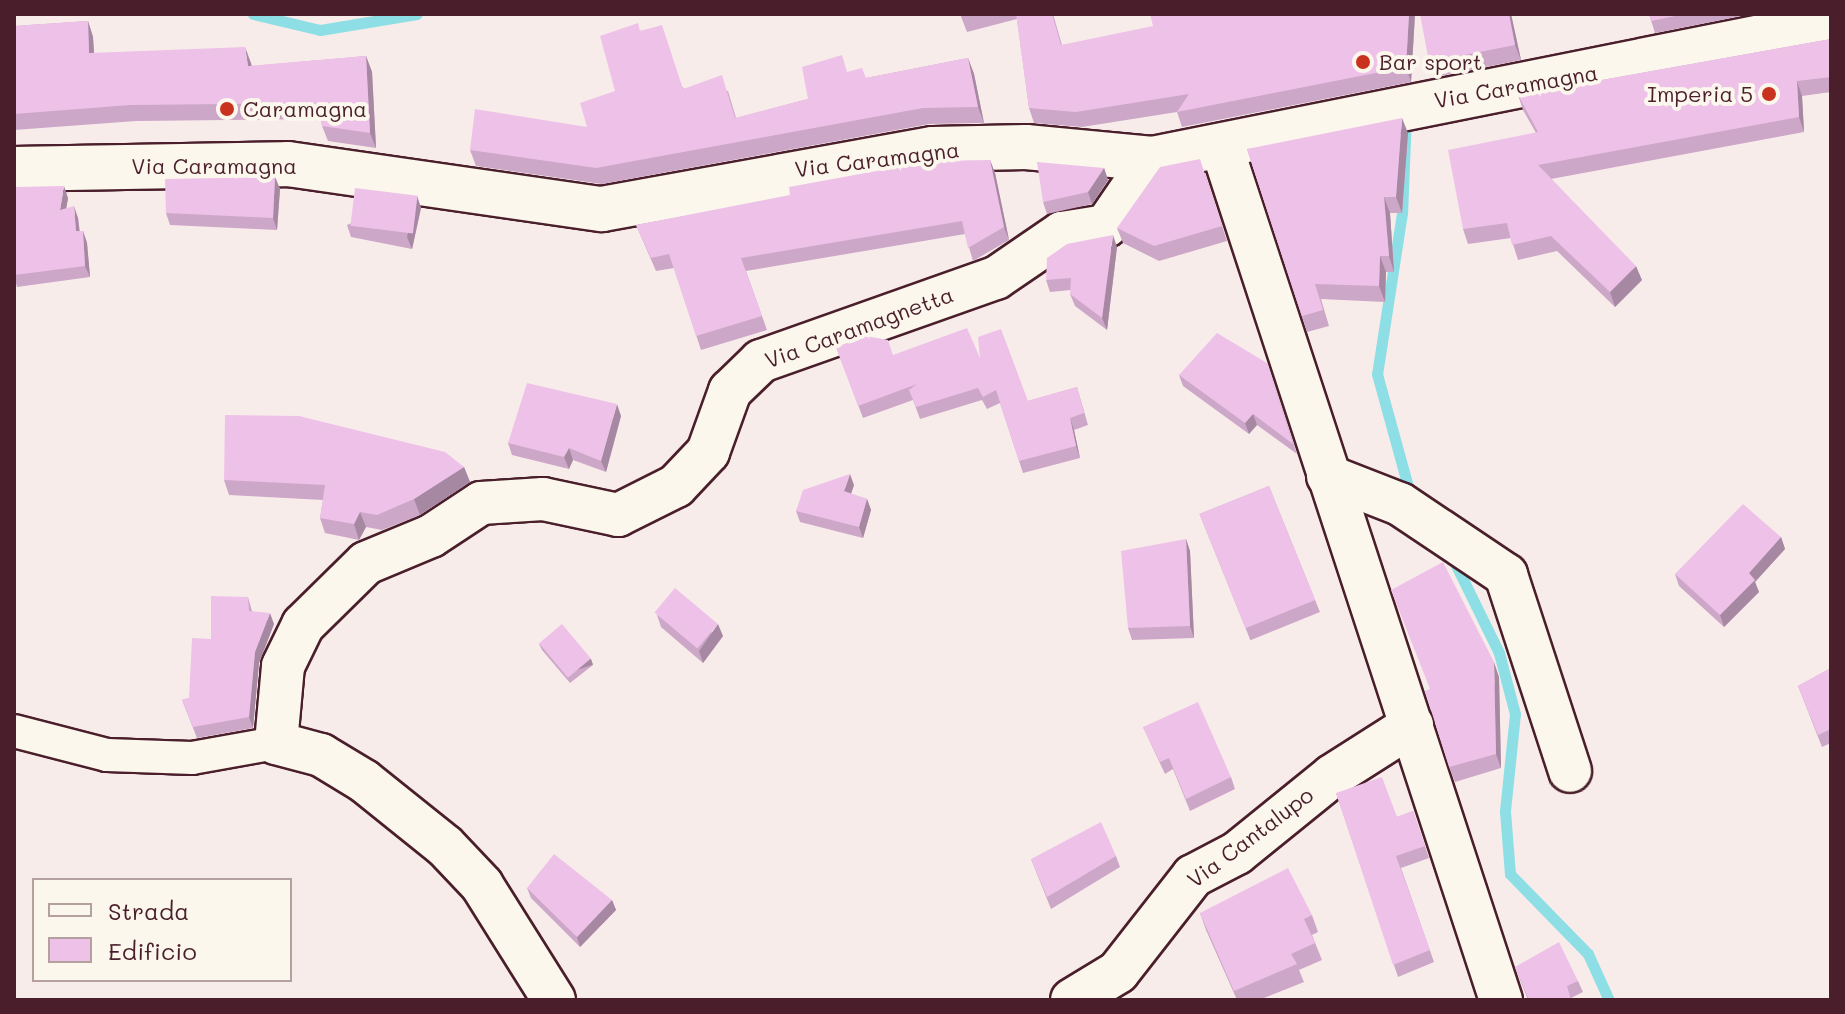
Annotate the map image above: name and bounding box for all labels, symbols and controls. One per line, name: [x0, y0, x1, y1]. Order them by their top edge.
place label: Bar sport: [1379, 49, 1482, 75]
marker: Bar sport: [1354, 53, 1372, 71]
street label: Via Caramagna: [1432, 59, 1600, 113]
place label: Imperia 5: [1647, 81, 1753, 107]
marker: Imperia 5: [1760, 85, 1778, 103]
place label: Caramagna: [243, 96, 367, 122]
marker: Caramagna: [218, 100, 236, 118]
street label: Via Caramagna: [793, 136, 961, 182]
street label: Via Caramagna: [131, 153, 297, 179]
street label: Via Caramagnetta: [761, 281, 957, 373]
street label: Via Cantalupo: [1182, 781, 1318, 893]
legend: [32, 878, 292, 982]
text: Strada: [108, 895, 189, 926]
text: Edificio: [108, 935, 197, 966]

